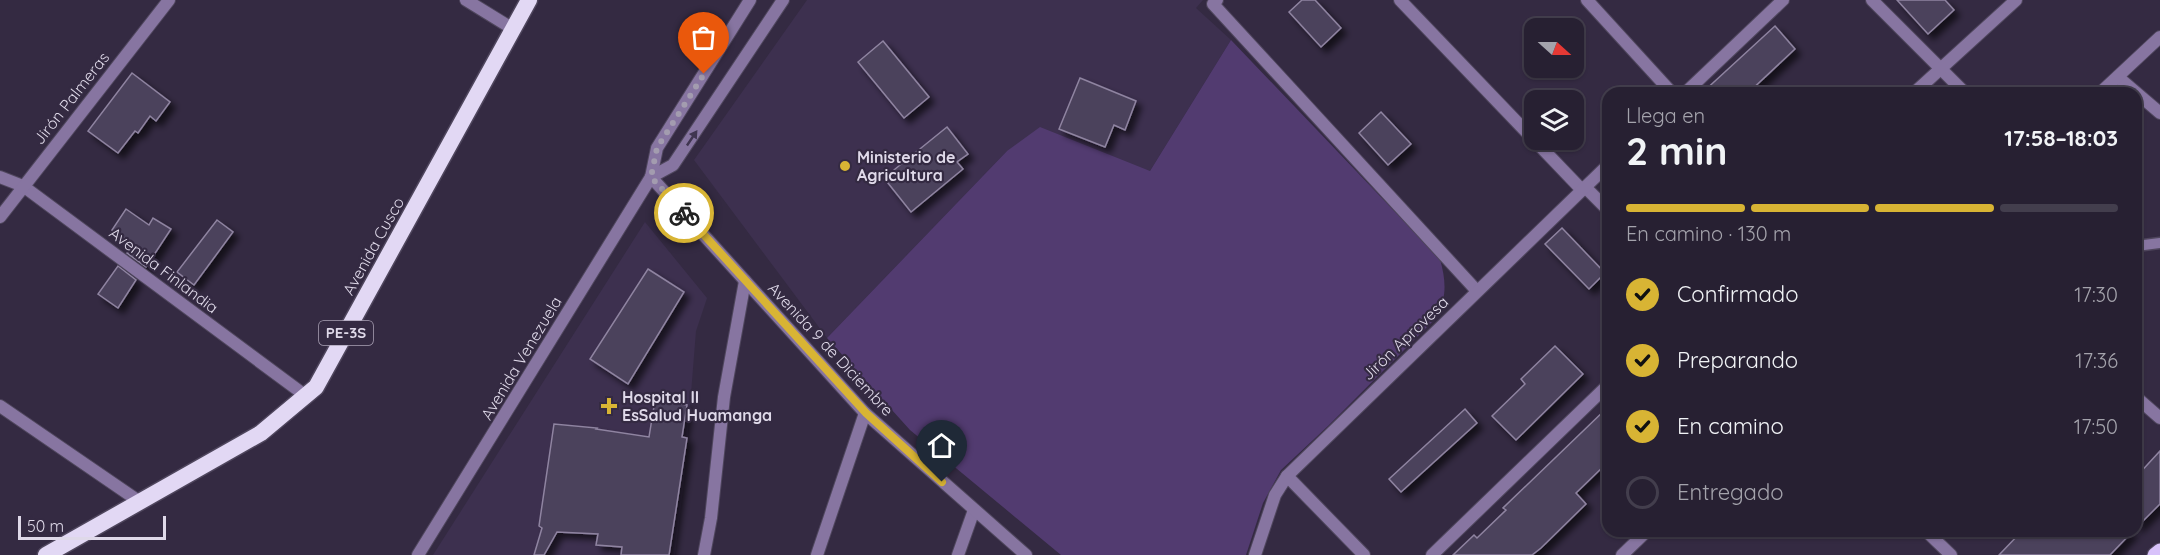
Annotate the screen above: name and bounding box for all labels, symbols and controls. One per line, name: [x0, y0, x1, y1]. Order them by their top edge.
pin: [678, 12, 729, 74]
north arrow: [1524, 18, 1584, 78]
map controls: [1524, 18, 1584, 150]
icon: bag: [687, 21, 720, 54]
street label: Jirón Palmeras: [29, 48, 113, 148]
button: layers: [1524, 90, 1584, 150]
text: Llega en: [1626, 103, 1705, 128]
text: 17:58–18:03: [2004, 124, 2118, 152]
text: 2 min: [1626, 126, 1728, 175]
one-way arrow: [686, 129, 697, 146]
place label: Ministerio de Agricultura: [857, 147, 955, 185]
marker: Ministerio de Agricultura: [838, 159, 852, 173]
courier: [654, 183, 714, 243]
street label: Avenida Cusco: [338, 194, 408, 298]
icon: bike: [668, 197, 701, 230]
text: En camino · 130 m: [1626, 221, 1791, 246]
street label: Avenida Finlandia: [106, 223, 222, 317]
street label: Avenida 9 de Diciembre: [764, 278, 898, 420]
icon: check: [1626, 278, 1659, 311]
text: Confirmado: [1677, 280, 1798, 308]
text: 17:30: [2074, 282, 2118, 307]
street label: Jirón Aprovesa: [1358, 292, 1452, 384]
street label: Avenida Venezuela: [476, 293, 566, 423]
road number: PE-3S: [319, 321, 373, 345]
icon: check: [1626, 344, 1659, 377]
text: Preparando: [1677, 346, 1798, 374]
text: 17:36: [2075, 348, 2118, 373]
place label: Hospital II EsSalud Huamanga: [622, 387, 772, 425]
marker: Hospital II EsSalud Huamanga: [600, 397, 618, 415]
icon: check: [1626, 410, 1659, 443]
text: En camino: [1677, 412, 1784, 440]
text: 17:50: [2074, 414, 2118, 439]
pin: [916, 420, 967, 482]
icon: home: [925, 429, 958, 462]
text: Entregado: [1677, 478, 1784, 506]
scale bar: [18, 513, 166, 540]
text: 50 m: [27, 516, 64, 536]

